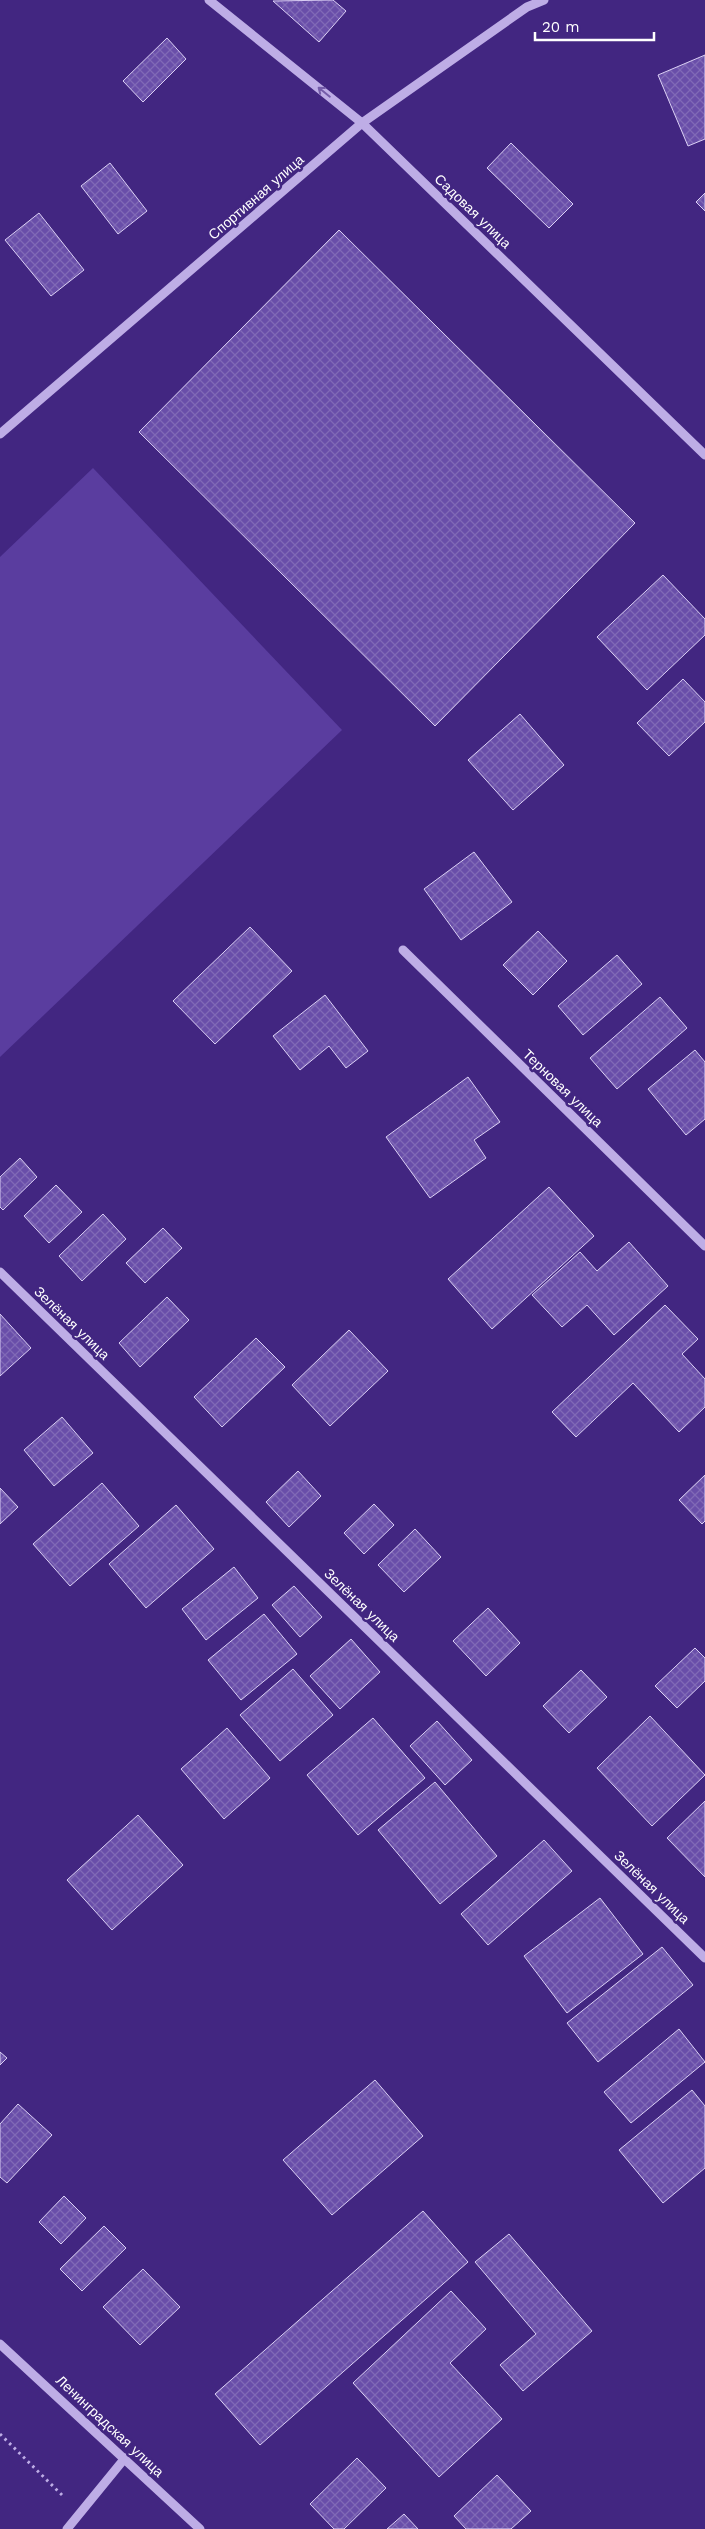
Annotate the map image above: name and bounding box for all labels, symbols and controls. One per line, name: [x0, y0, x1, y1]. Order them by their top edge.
scale bar: [535, 10, 654, 42]
text: 20 m: [542, 18, 580, 36]
one-way arrow: [318, 87, 331, 98]
street label: Спортивная улица: [205, 151, 307, 243]
street label: Садовая улица: [432, 171, 515, 252]
street label: Терновая улица: [520, 1046, 606, 1130]
street label: Зелёная улица: [31, 1283, 113, 1363]
street label: Зелёная улица: [321, 1565, 403, 1645]
street label: Зелёная улица: [611, 1847, 693, 1927]
street label: Ленинградская улица: [53, 2372, 167, 2480]

